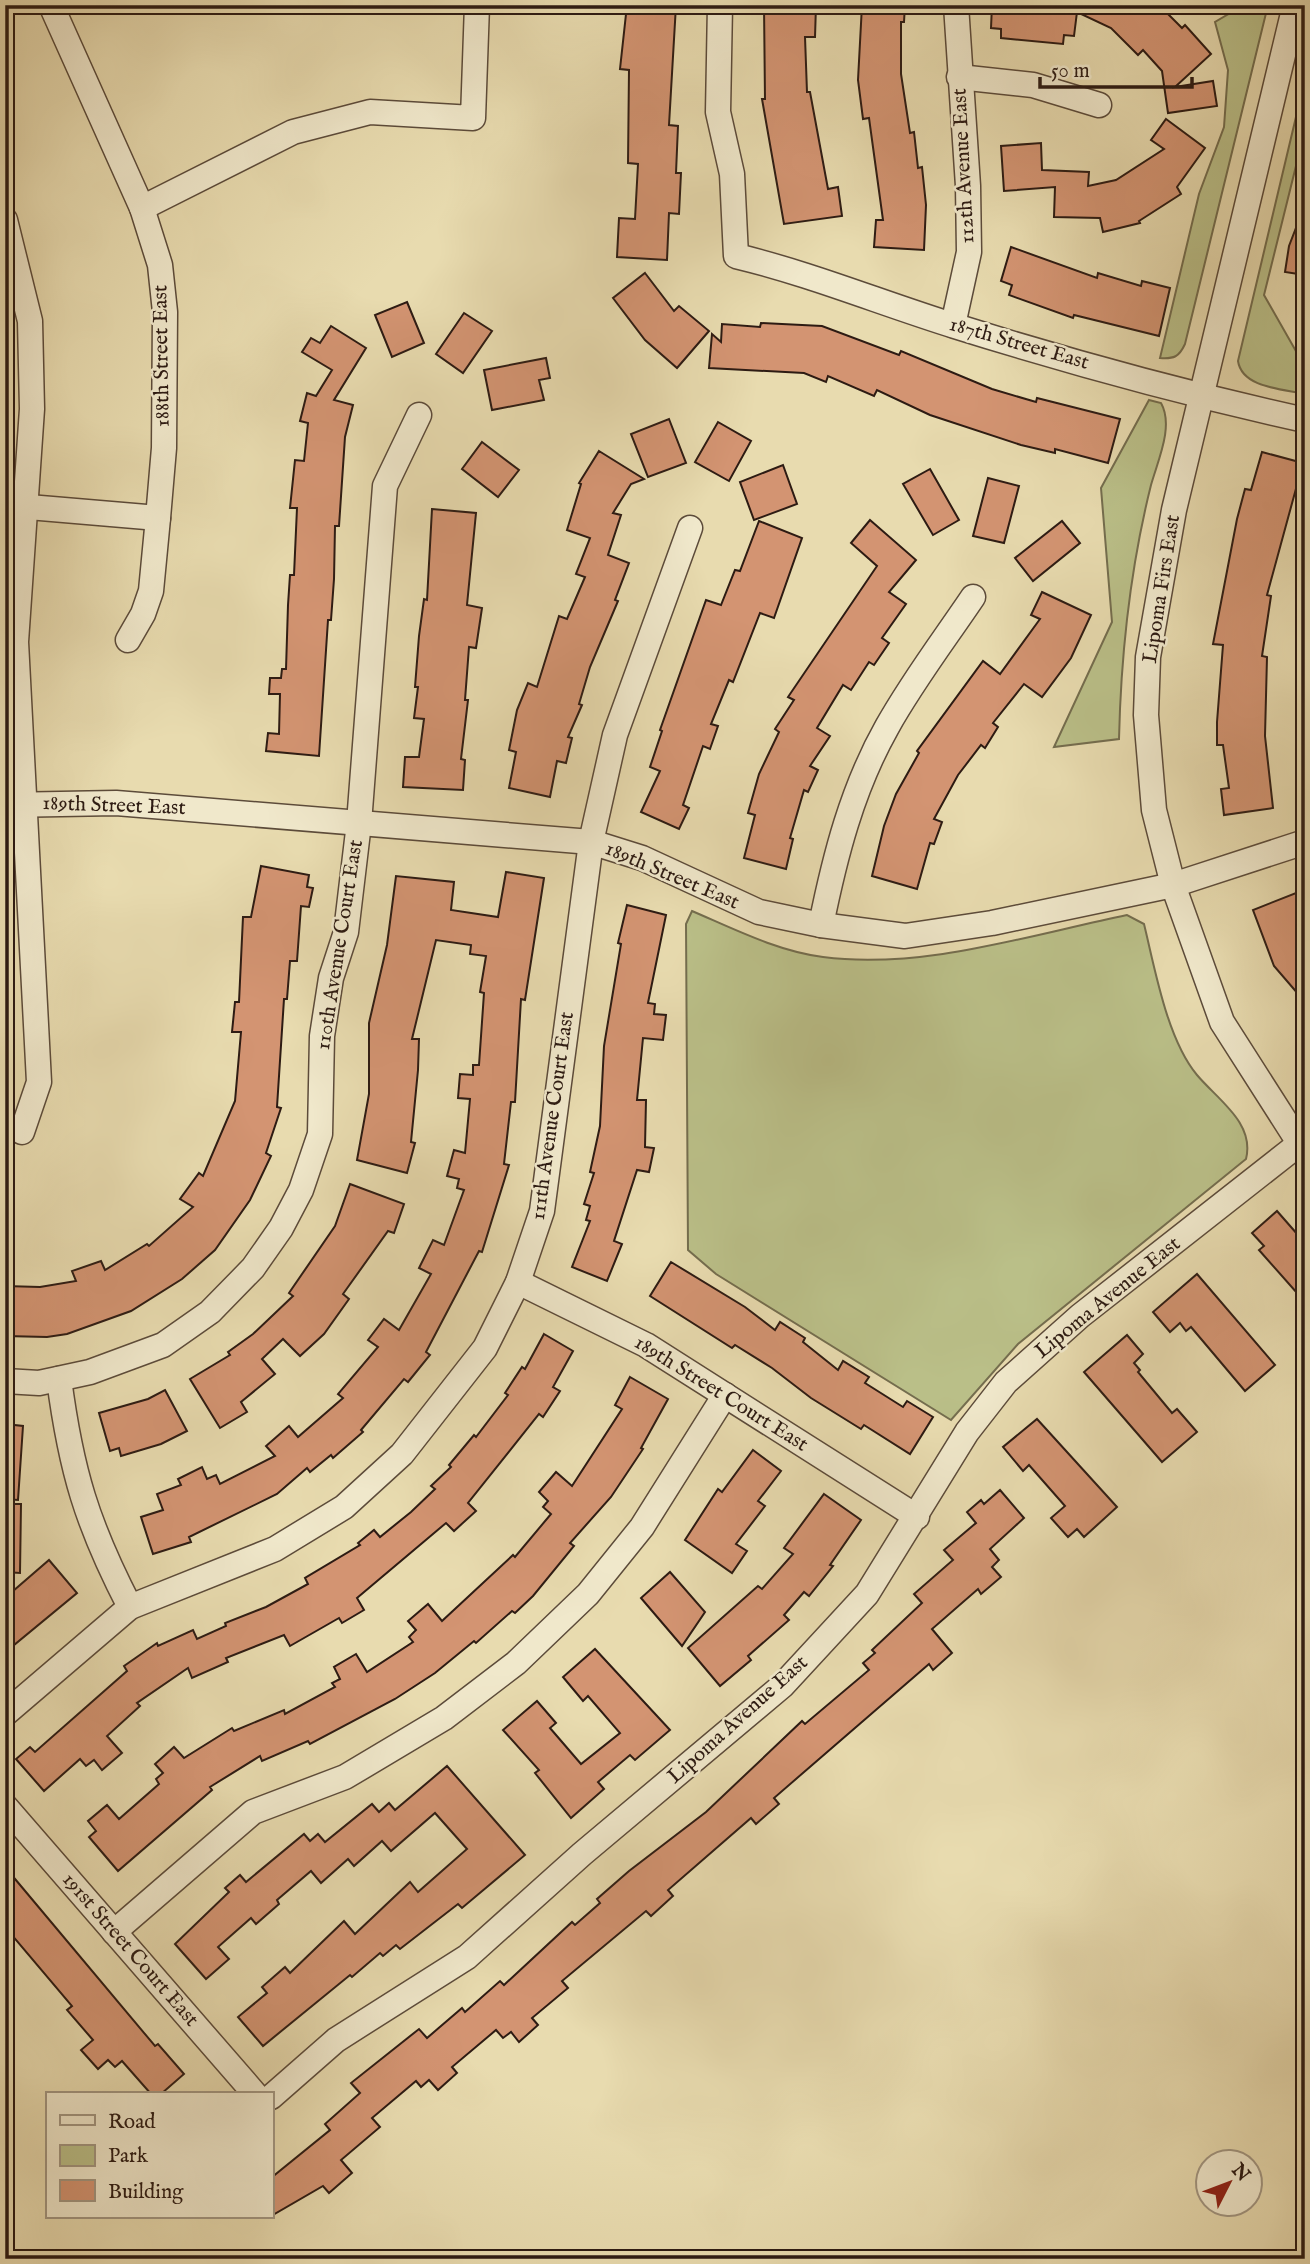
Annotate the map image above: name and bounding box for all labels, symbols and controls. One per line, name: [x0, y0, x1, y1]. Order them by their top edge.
scale bar: [1040, 46, 1193, 90]
text: 50 m: [1051, 58, 1090, 85]
street label: 112th Avenue East: [946, 88, 982, 244]
street label: 188th Street East: [147, 285, 177, 427]
street label: 187th Street East: [946, 311, 1092, 377]
street label: Lipoma Firs East: [1137, 513, 1187, 665]
street label: 189th Street East: [42, 790, 186, 822]
street label: 189th Street East: [601, 836, 743, 916]
street label: 110th Avenue Court East: [310, 838, 370, 1052]
street label: 111th Avenue Court East: [525, 1010, 581, 1222]
street label: Lipoma Avenue East: [1030, 1231, 1186, 1365]
street label: 189th Street Court East: [629, 1330, 813, 1458]
street label: Lipoma Avenue East: [662, 1650, 814, 1790]
street label: 191st Street Court East: [56, 1867, 204, 2033]
legend: [46, 2092, 273, 2218]
text: Road: [108, 2109, 156, 2136]
text: Park: [108, 2143, 149, 2170]
north arrow: [1194, 2148, 1264, 2218]
text: N: [1225, 2158, 1255, 2188]
text: Building: [108, 2179, 184, 2206]

